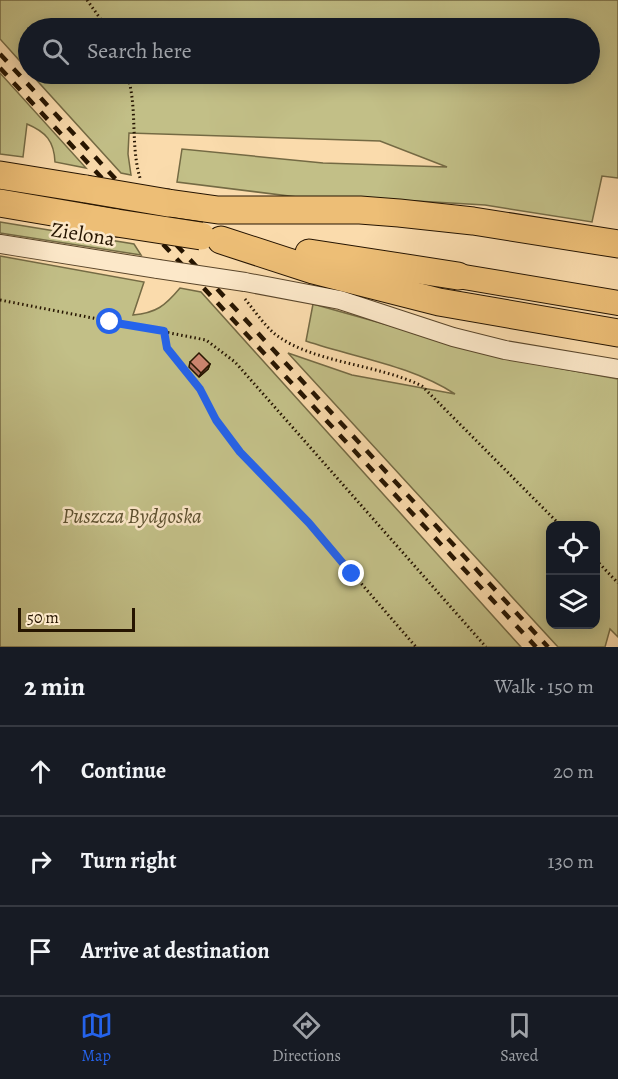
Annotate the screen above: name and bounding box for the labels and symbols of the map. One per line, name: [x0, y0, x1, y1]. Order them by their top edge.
street label: Zielona: [49, 215, 117, 253]
route start: [96, 308, 122, 334]
park label: Puszcza Bydgoska: [62, 502, 202, 530]
route end: [338, 560, 364, 586]
scale bar: [18, 605, 135, 632]

